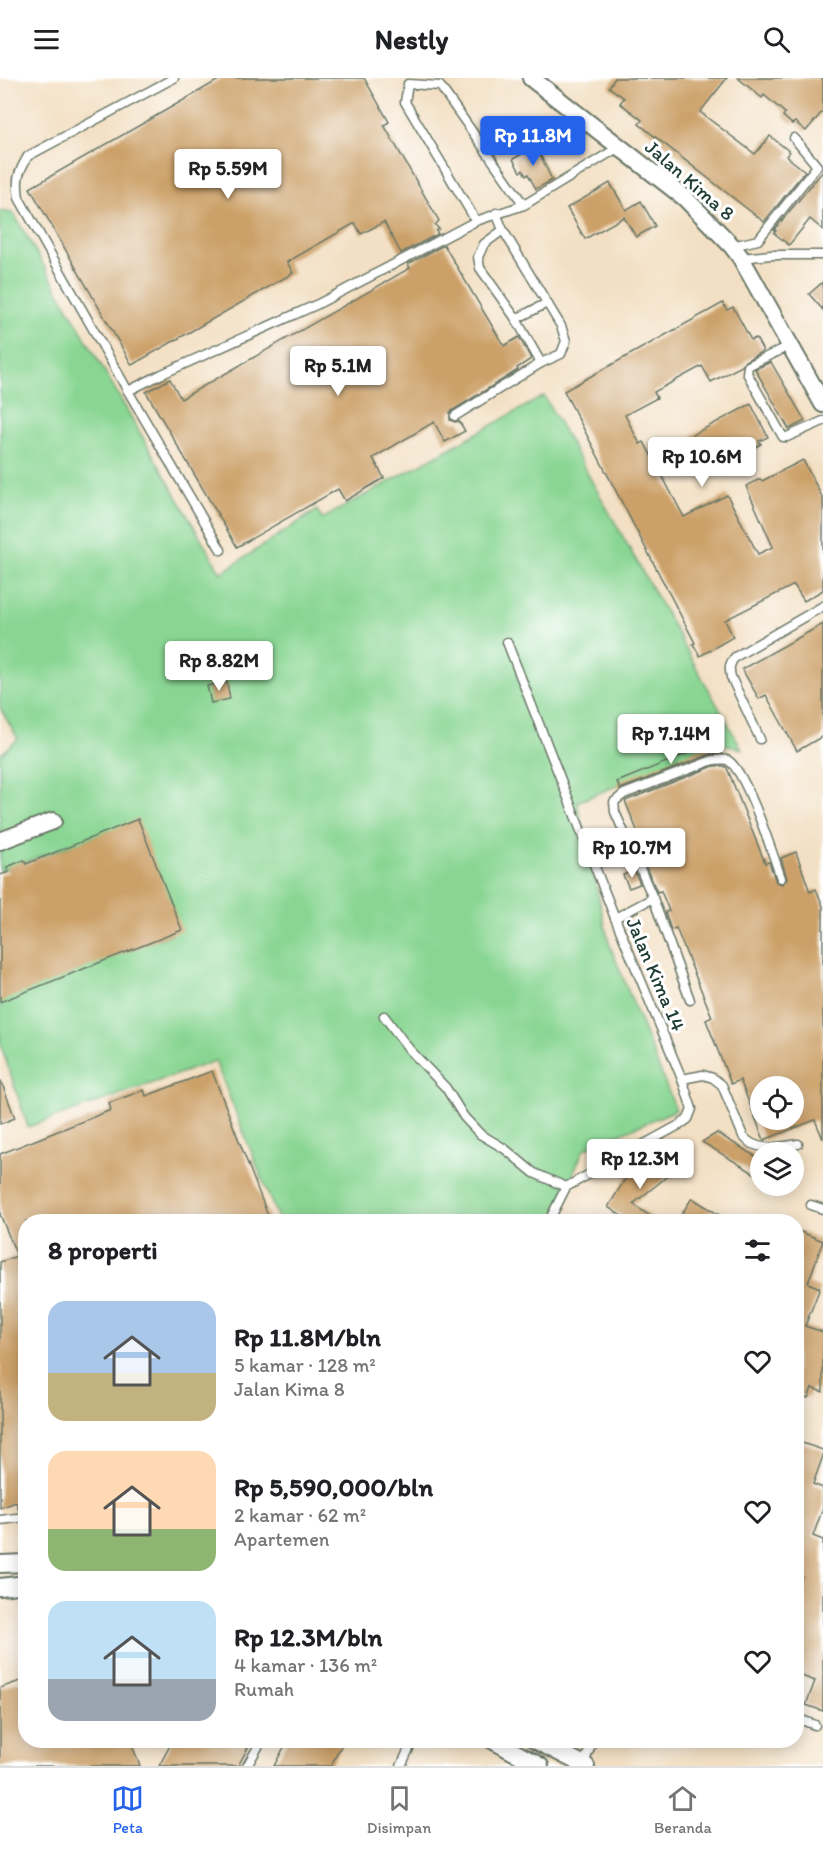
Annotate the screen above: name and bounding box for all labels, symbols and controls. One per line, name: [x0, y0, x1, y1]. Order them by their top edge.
icon: menu: [30, 23, 63, 56]
text: Nestly: [375, 23, 448, 56]
icon: search: [760, 23, 793, 56]
pin: Rp 11.8M: [471, 116, 595, 167]
text: Rp 11.8M: [494, 123, 572, 147]
street label: Jalan Kima 8: [640, 135, 740, 225]
pin: Rp 5.59M: [166, 149, 290, 200]
text: Rp 5.59M: [188, 156, 268, 180]
pin: Rp 5.1M: [283, 346, 393, 397]
text: Rp 5.1M: [304, 353, 372, 377]
pin: Rp 10.6M: [640, 437, 764, 488]
text: Rp 10.6M: [662, 444, 742, 468]
pin: Rp 8.82M: [157, 641, 281, 692]
text: Rp 8.82M: [179, 648, 259, 672]
pin: Rp 7.14M: [609, 714, 733, 765]
text: Rp 7.14M: [631, 721, 711, 745]
pin: Rp 10.7M: [570, 828, 694, 879]
text: Rp 10.7M: [592, 835, 672, 859]
street label: Jalan Kima 14: [621, 914, 691, 1034]
map controls: [750, 1076, 804, 1196]
button: locate: [750, 1076, 804, 1130]
pin: Rp 12.3M: [578, 1139, 702, 1190]
button: layers: [750, 1142, 804, 1196]
text: Rp 12.3M: [601, 1146, 679, 1170]
text: 8 properti: [48, 1234, 158, 1266]
icon: filters: [741, 1234, 774, 1267]
text: Rp 11.8M/bln: [234, 1321, 381, 1353]
icon: home: [96, 1325, 168, 1397]
icon: heart: [741, 1345, 774, 1378]
text: 5 kamar · 128 m²: [234, 1353, 376, 1377]
text: Jalan Kima 8: [234, 1377, 345, 1401]
text: Rp 5,590,000/bln: [234, 1471, 433, 1503]
icon: home: [96, 1475, 168, 1547]
icon: heart: [741, 1495, 774, 1528]
text: 2 kamar · 62 m²: [234, 1503, 366, 1527]
text: Apartemen: [234, 1527, 329, 1551]
text: Rp 12.3M/bln: [234, 1621, 383, 1653]
icon: home: [96, 1625, 168, 1697]
icon: heart: [741, 1645, 774, 1678]
text: 4 kamar · 136 m²: [234, 1653, 377, 1677]
text: Rumah: [234, 1677, 294, 1701]
tab: Peta: [111, 1782, 144, 1837]
tab: Disimpan: [367, 1782, 431, 1837]
tab: Beranda: [654, 1782, 712, 1837]

